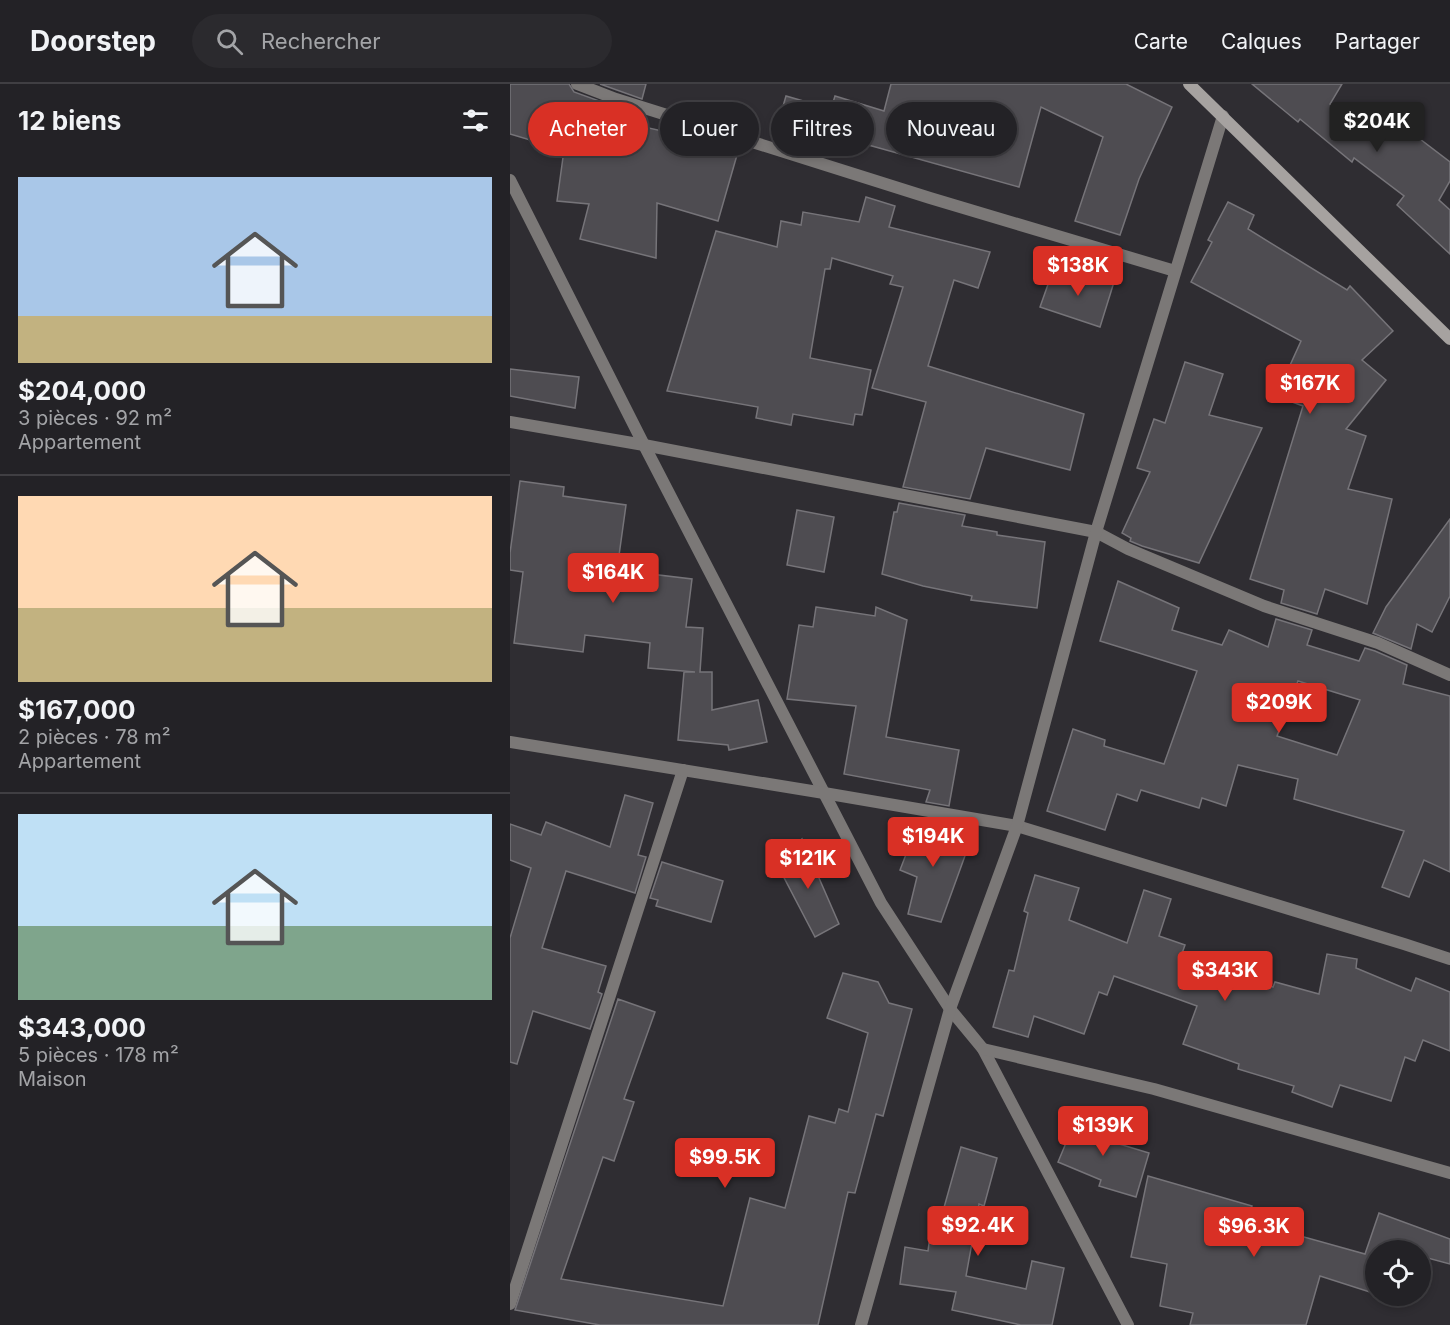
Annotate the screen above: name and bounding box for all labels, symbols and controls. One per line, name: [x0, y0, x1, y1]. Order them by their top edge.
search box: [192, 14, 612, 68]
text: Doorstep: [30, 24, 156, 58]
icon: search: [213, 25, 246, 58]
text: Rechercher: [261, 28, 381, 54]
text: Carte: [1134, 29, 1188, 54]
text: Calques: [1221, 29, 1302, 54]
text: Partager: [1335, 29, 1420, 54]
chip: Acheter: [528, 102, 648, 156]
chip: Louer: [660, 102, 759, 156]
chip: Filtres: [771, 102, 874, 156]
chip: Nouveau: [886, 102, 1017, 156]
pin: $204K: [1335, 102, 1419, 153]
icon: filters: [459, 104, 492, 137]
text: 12 biens: [18, 105, 121, 136]
text: $204K: [1343, 109, 1411, 133]
icon: home: [201, 216, 309, 324]
pin: $138K: [1036, 246, 1120, 297]
text: $138K: [1047, 253, 1109, 277]
pin: $167K: [1268, 364, 1352, 415]
text: $167K: [1280, 371, 1340, 395]
text: $204,000: [18, 375, 146, 406]
text: 3 pièces · 92 m²: [18, 406, 172, 430]
text: Appartement: [18, 430, 141, 454]
icon: home: [201, 535, 309, 643]
pin: $164K: [571, 553, 655, 604]
text: $164K: [582, 560, 644, 584]
pin: $209K: [1237, 683, 1321, 734]
text: $209K: [1246, 690, 1312, 714]
text: $167,000: [18, 694, 136, 725]
text: 2 pièces · 78 m²: [18, 725, 171, 749]
text: Appartement: [18, 749, 141, 773]
pin: $194K: [891, 817, 975, 868]
text: $194K: [902, 824, 964, 848]
pin: $121K: [766, 839, 850, 890]
text: $121K: [779, 846, 837, 870]
icon: home: [201, 853, 309, 961]
pin: $343K: [1183, 951, 1267, 1002]
text: $343K: [1192, 958, 1258, 982]
text: $343,000: [18, 1012, 146, 1043]
text: 5 pièces · 178 m²: [18, 1043, 179, 1067]
text: Maison: [18, 1067, 87, 1091]
pin: $139K: [1061, 1106, 1145, 1157]
text: $139K: [1072, 1113, 1134, 1137]
pin: $99.5K: [676, 1138, 774, 1189]
text: $99.5K: [689, 1145, 761, 1169]
pin: $92.4K: [929, 1206, 1027, 1257]
pin: $96.3K: [1205, 1207, 1303, 1258]
text: $92.4K: [941, 1213, 1015, 1237]
text: $96.3K: [1218, 1214, 1290, 1238]
map controls: [1365, 1240, 1431, 1306]
button: locate: [1365, 1240, 1431, 1306]

